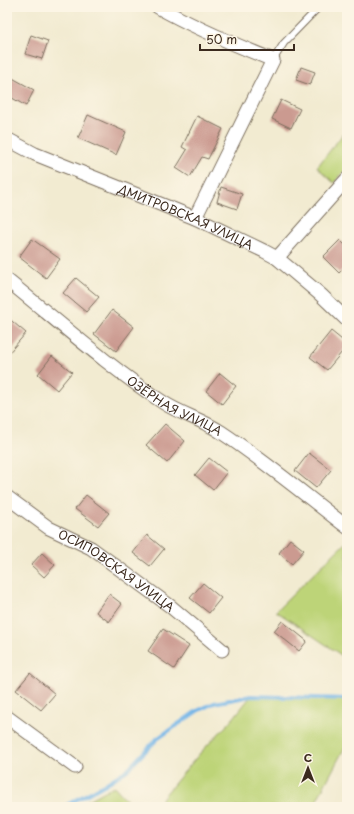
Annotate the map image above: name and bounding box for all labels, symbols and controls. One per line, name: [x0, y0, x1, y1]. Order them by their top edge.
scale bar: [200, 26, 294, 52]
text: 50 m: [206, 30, 237, 48]
street label: ДМИТРОВСКАЯ УЛИЦА: [115, 179, 256, 254]
street label: ОЗЁРНАЯ УЛИЦА: [123, 371, 226, 440]
street label: ОСИПОВСКАЯ УЛИЦА: [55, 525, 178, 616]
north arrow: [288, 748, 328, 788]
text: С: [304, 749, 312, 766]

